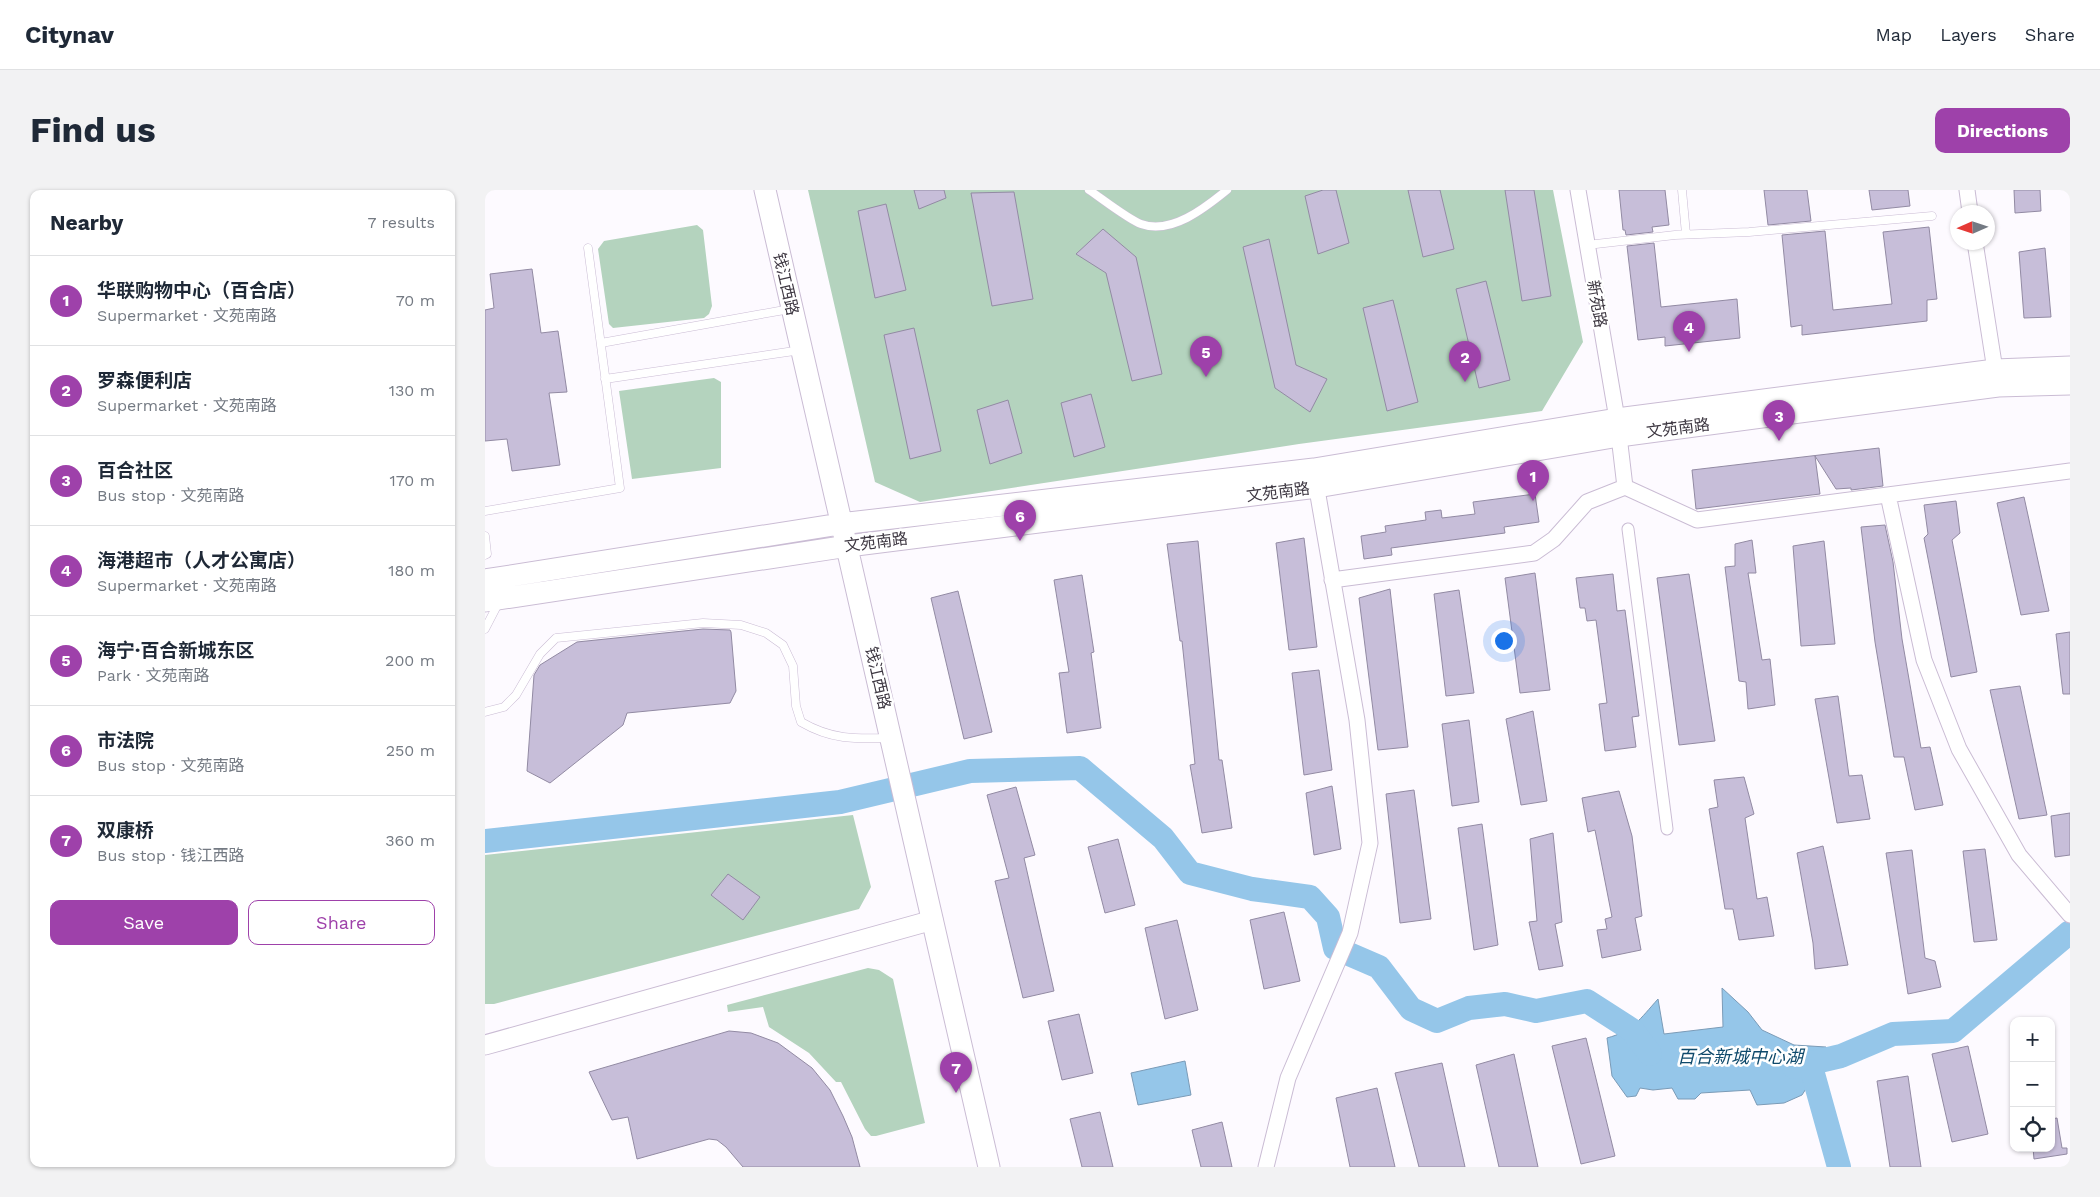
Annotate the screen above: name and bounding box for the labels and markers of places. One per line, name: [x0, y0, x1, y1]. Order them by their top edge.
pin: 4: [1673, 311, 1705, 352]
pin: 5: [1190, 336, 1222, 377]
pin: 2: [1449, 341, 1481, 382]
pin: 3: [1763, 400, 1795, 441]
pin: 1: [1517, 460, 1549, 501]
pin: 6: [1004, 500, 1036, 541]
pin: 7: [940, 1052, 972, 1093]

